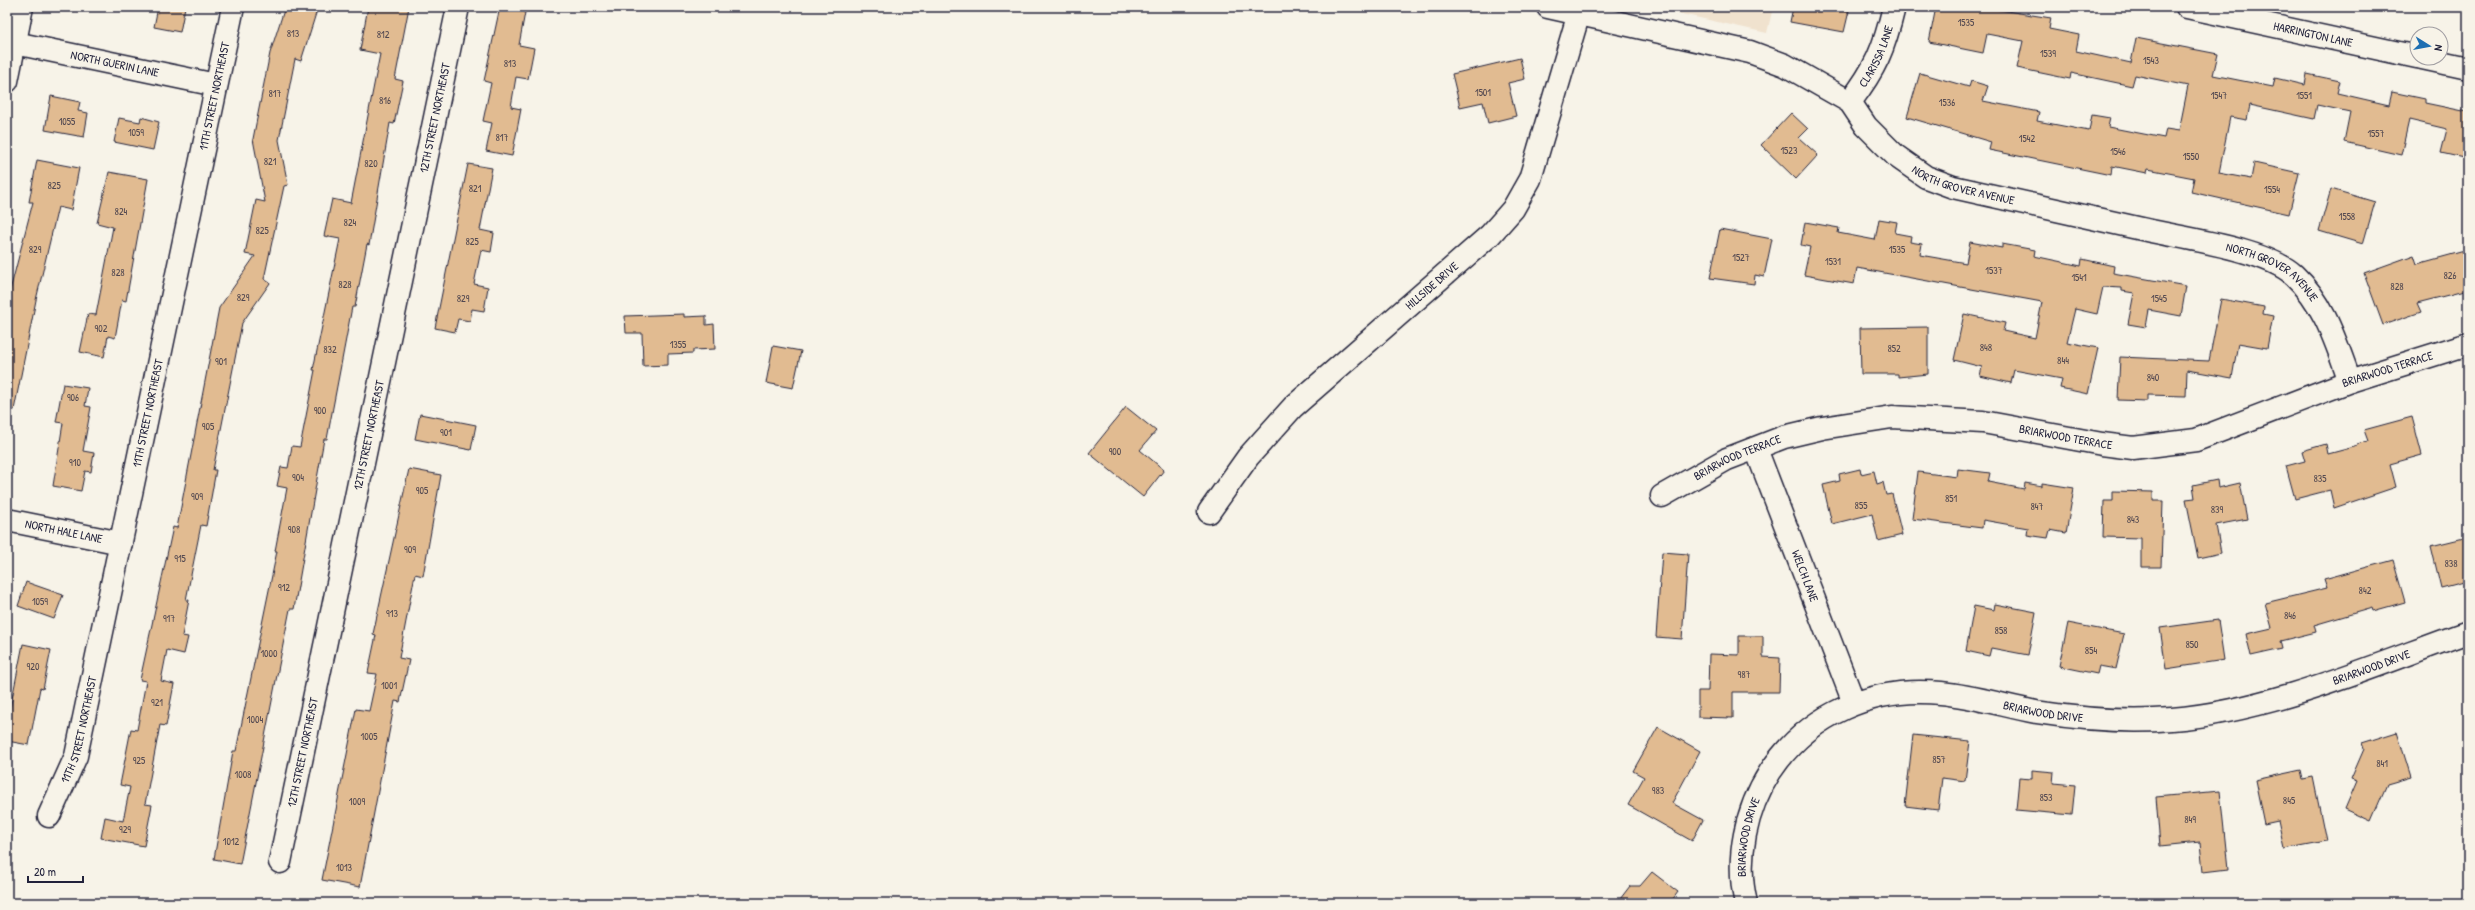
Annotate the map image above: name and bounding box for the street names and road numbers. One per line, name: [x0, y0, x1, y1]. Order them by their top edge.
street label: HARRINGTON LANE: [2272, 17, 2355, 51]
street label: CLARISSA LANE: [1854, 23, 1897, 90]
street label: 11TH STREET NORTHEAST: [194, 40, 234, 152]
street label: NORTH GUERIN LANE: [69, 46, 161, 81]
street label: 12TH STREET NORTHEAST: [415, 61, 454, 174]
street label: NORTH GROVER AVENUE: [1909, 161, 2017, 209]
street label: NORTH GROVER AVENUE: [2224, 238, 2323, 305]
street label: HILLSIDE DRIVE: [1401, 257, 1462, 313]
street label: BRIARWOOD TERRACE: [2339, 346, 2436, 391]
street label: 11TH STREET NORTHEAST: [128, 357, 167, 469]
street label: 12TH STREET NORTHEAST: [349, 378, 388, 491]
street label: BRIARWOOD TERRACE: [2018, 420, 2114, 453]
street label: BRIARWOOD TERRACE: [1690, 430, 1784, 484]
street label: NORTH HALE LANE: [24, 515, 105, 547]
street label: WELCH LANE: [1788, 547, 1823, 605]
street label: BRIARWOOD DRIVE: [2330, 645, 2413, 689]
street label: 11TH STREET NORTHEAST: [56, 674, 101, 786]
street label: 12TH STREET NORTHEAST: [283, 695, 322, 809]
street label: BRIARWOOD DRIVE: [2002, 696, 2085, 726]
street label: BRIARWOOD DRIVE: [1733, 794, 1764, 877]

